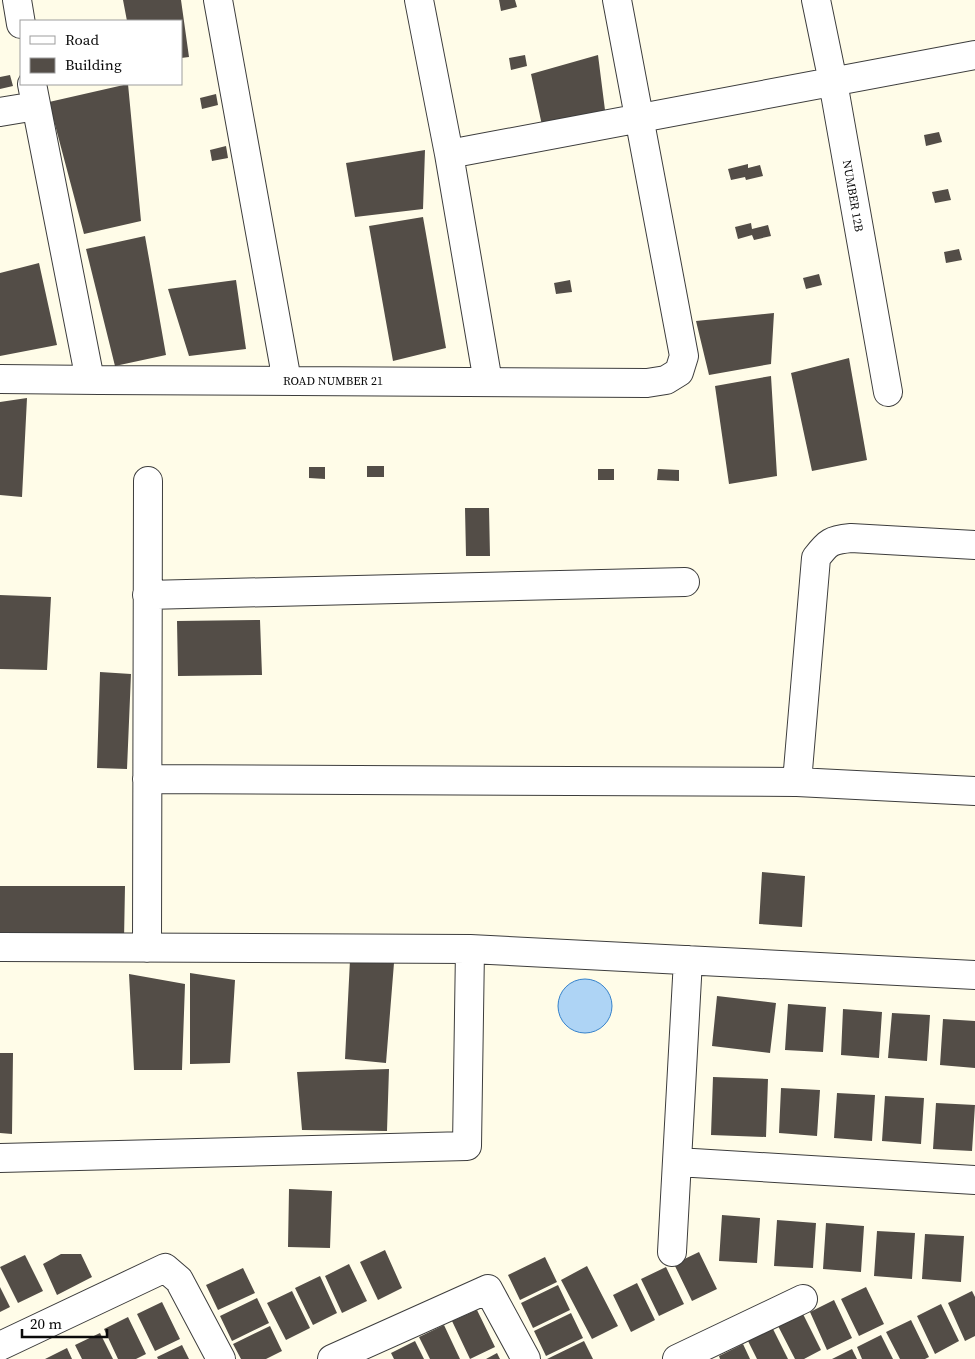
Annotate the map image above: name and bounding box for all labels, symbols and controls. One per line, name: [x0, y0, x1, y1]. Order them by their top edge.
legend: [20, 20, 182, 85]
text: Road: [65, 29, 99, 50]
text: Building: [65, 54, 122, 75]
street label: NUMBER 12B: [839, 159, 867, 234]
street label: ROAD NUMBER 21: [283, 373, 383, 389]
scale bar: [22, 1306, 108, 1338]
text: 20 m: [30, 1313, 62, 1334]

